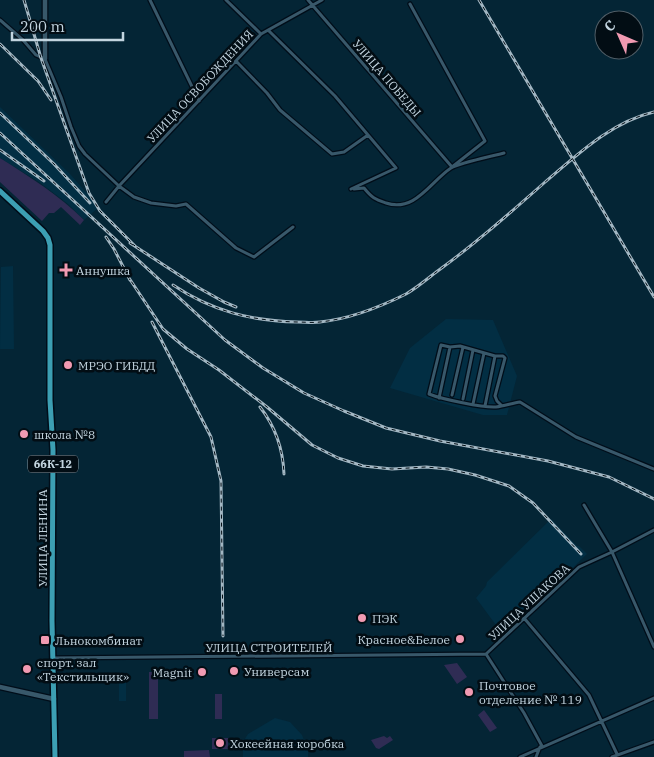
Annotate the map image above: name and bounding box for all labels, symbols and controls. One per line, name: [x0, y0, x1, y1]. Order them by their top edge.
scale bar: [12, 10, 124, 42]
north arrow: [594, 10, 644, 60]
text: С: [600, 16, 619, 35]
text: 200 m: [20, 17, 65, 36]
street label: УЛИЦА ОСВОБОЖДЕНИЯ: [144, 27, 256, 145]
street label: УЛИЦА ПОБЕДЫ: [349, 36, 425, 120]
place label: Аннушка: [76, 263, 131, 278]
marker: Аннушка: [60, 264, 72, 276]
place label: МРЭО ГИБДД: [78, 358, 155, 373]
marker: МРЭО ГИБДД: [62, 359, 74, 371]
place label: школа №8: [34, 427, 95, 442]
marker: школа №8: [18, 428, 30, 440]
road number: 66К-12: [28, 456, 78, 472]
street label: УЛИЦА ЛЕНИНА: [35, 489, 50, 587]
street label: УЛИЦА УШАКОВА: [485, 560, 573, 643]
place label: ПЭК: [372, 611, 398, 626]
marker: ПЭК: [356, 612, 368, 624]
place label: Красное&Белое: [357, 632, 450, 647]
place label: Льнокомбинат: [55, 633, 142, 648]
marker: Красное&Белое: [454, 633, 466, 645]
marker: Льнокомбинат: [39, 634, 51, 646]
street label: УЛИЦА СТРОИТЕЛЕЙ: [206, 640, 332, 655]
place label: спорт. зал «Текстильщик»: [37, 655, 129, 684]
marker: спорт. зал «Текстильщик»: [21, 663, 33, 675]
place label: Универсам: [244, 664, 309, 679]
place label: Magnit: [153, 665, 192, 680]
marker: Универсам: [228, 665, 240, 677]
marker: Magnit: [196, 666, 208, 678]
place label: Почтовое отделение № 119: [479, 678, 582, 707]
marker: Почтовое отделение № 119: [463, 686, 475, 698]
place label: Хокеейная коробка: [230, 736, 345, 751]
marker: Хокеейная коробка: [214, 737, 226, 749]

